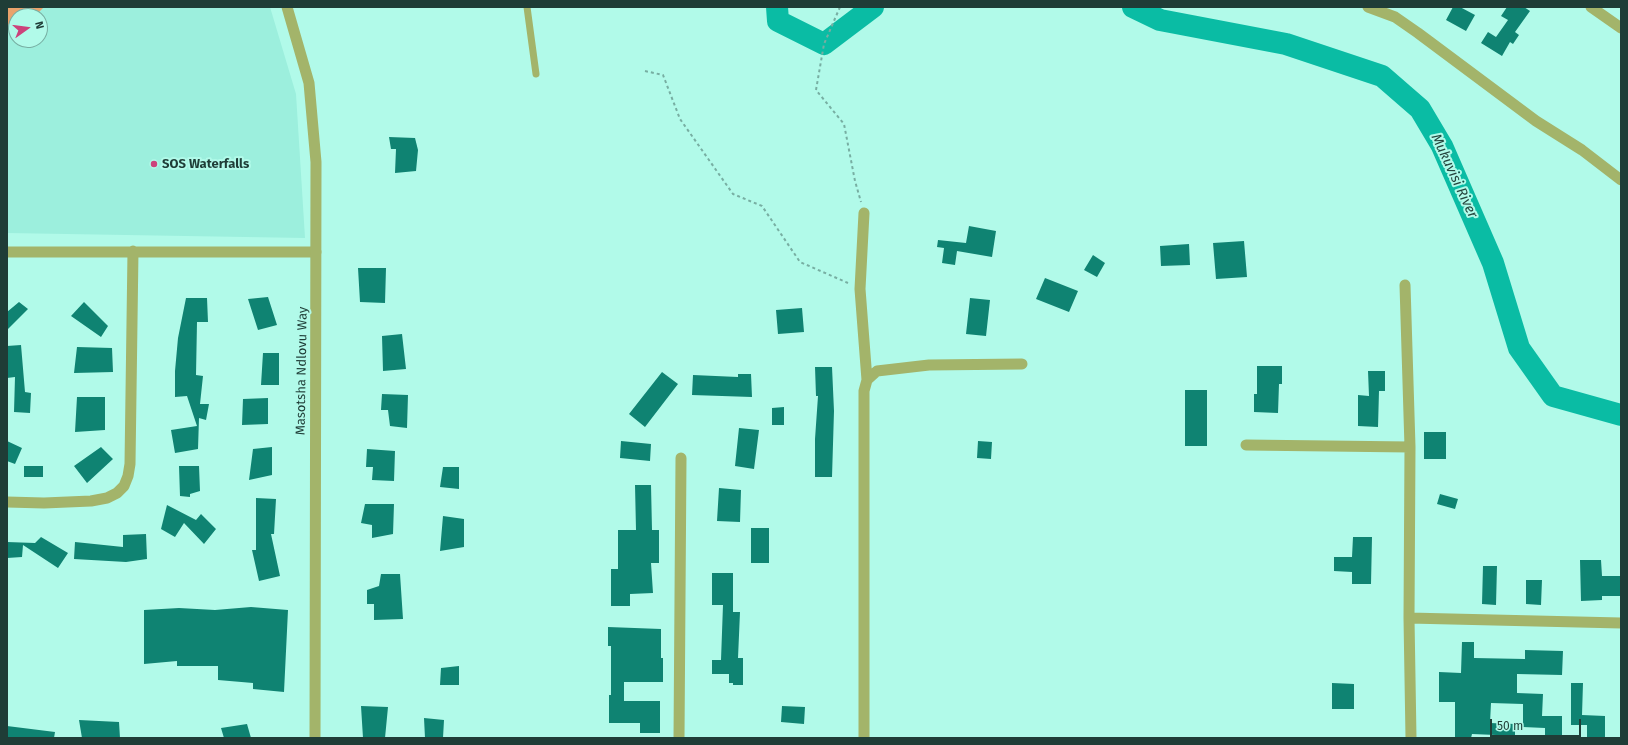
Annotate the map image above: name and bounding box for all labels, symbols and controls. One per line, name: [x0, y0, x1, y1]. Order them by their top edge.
north arrow: [8, 8, 48, 48]
text: N: [32, 20, 46, 30]
water label: Mukuvisi River: [1427, 131, 1481, 221]
place label: SOS Waterfalls: [162, 156, 249, 172]
marker: SOS Waterfalls: [149, 159, 159, 169]
street label: Masotsha Ndlovu Way: [293, 307, 311, 435]
scale bar: [1492, 711, 1583, 737]
text: 50 m: [1497, 719, 1523, 733]

